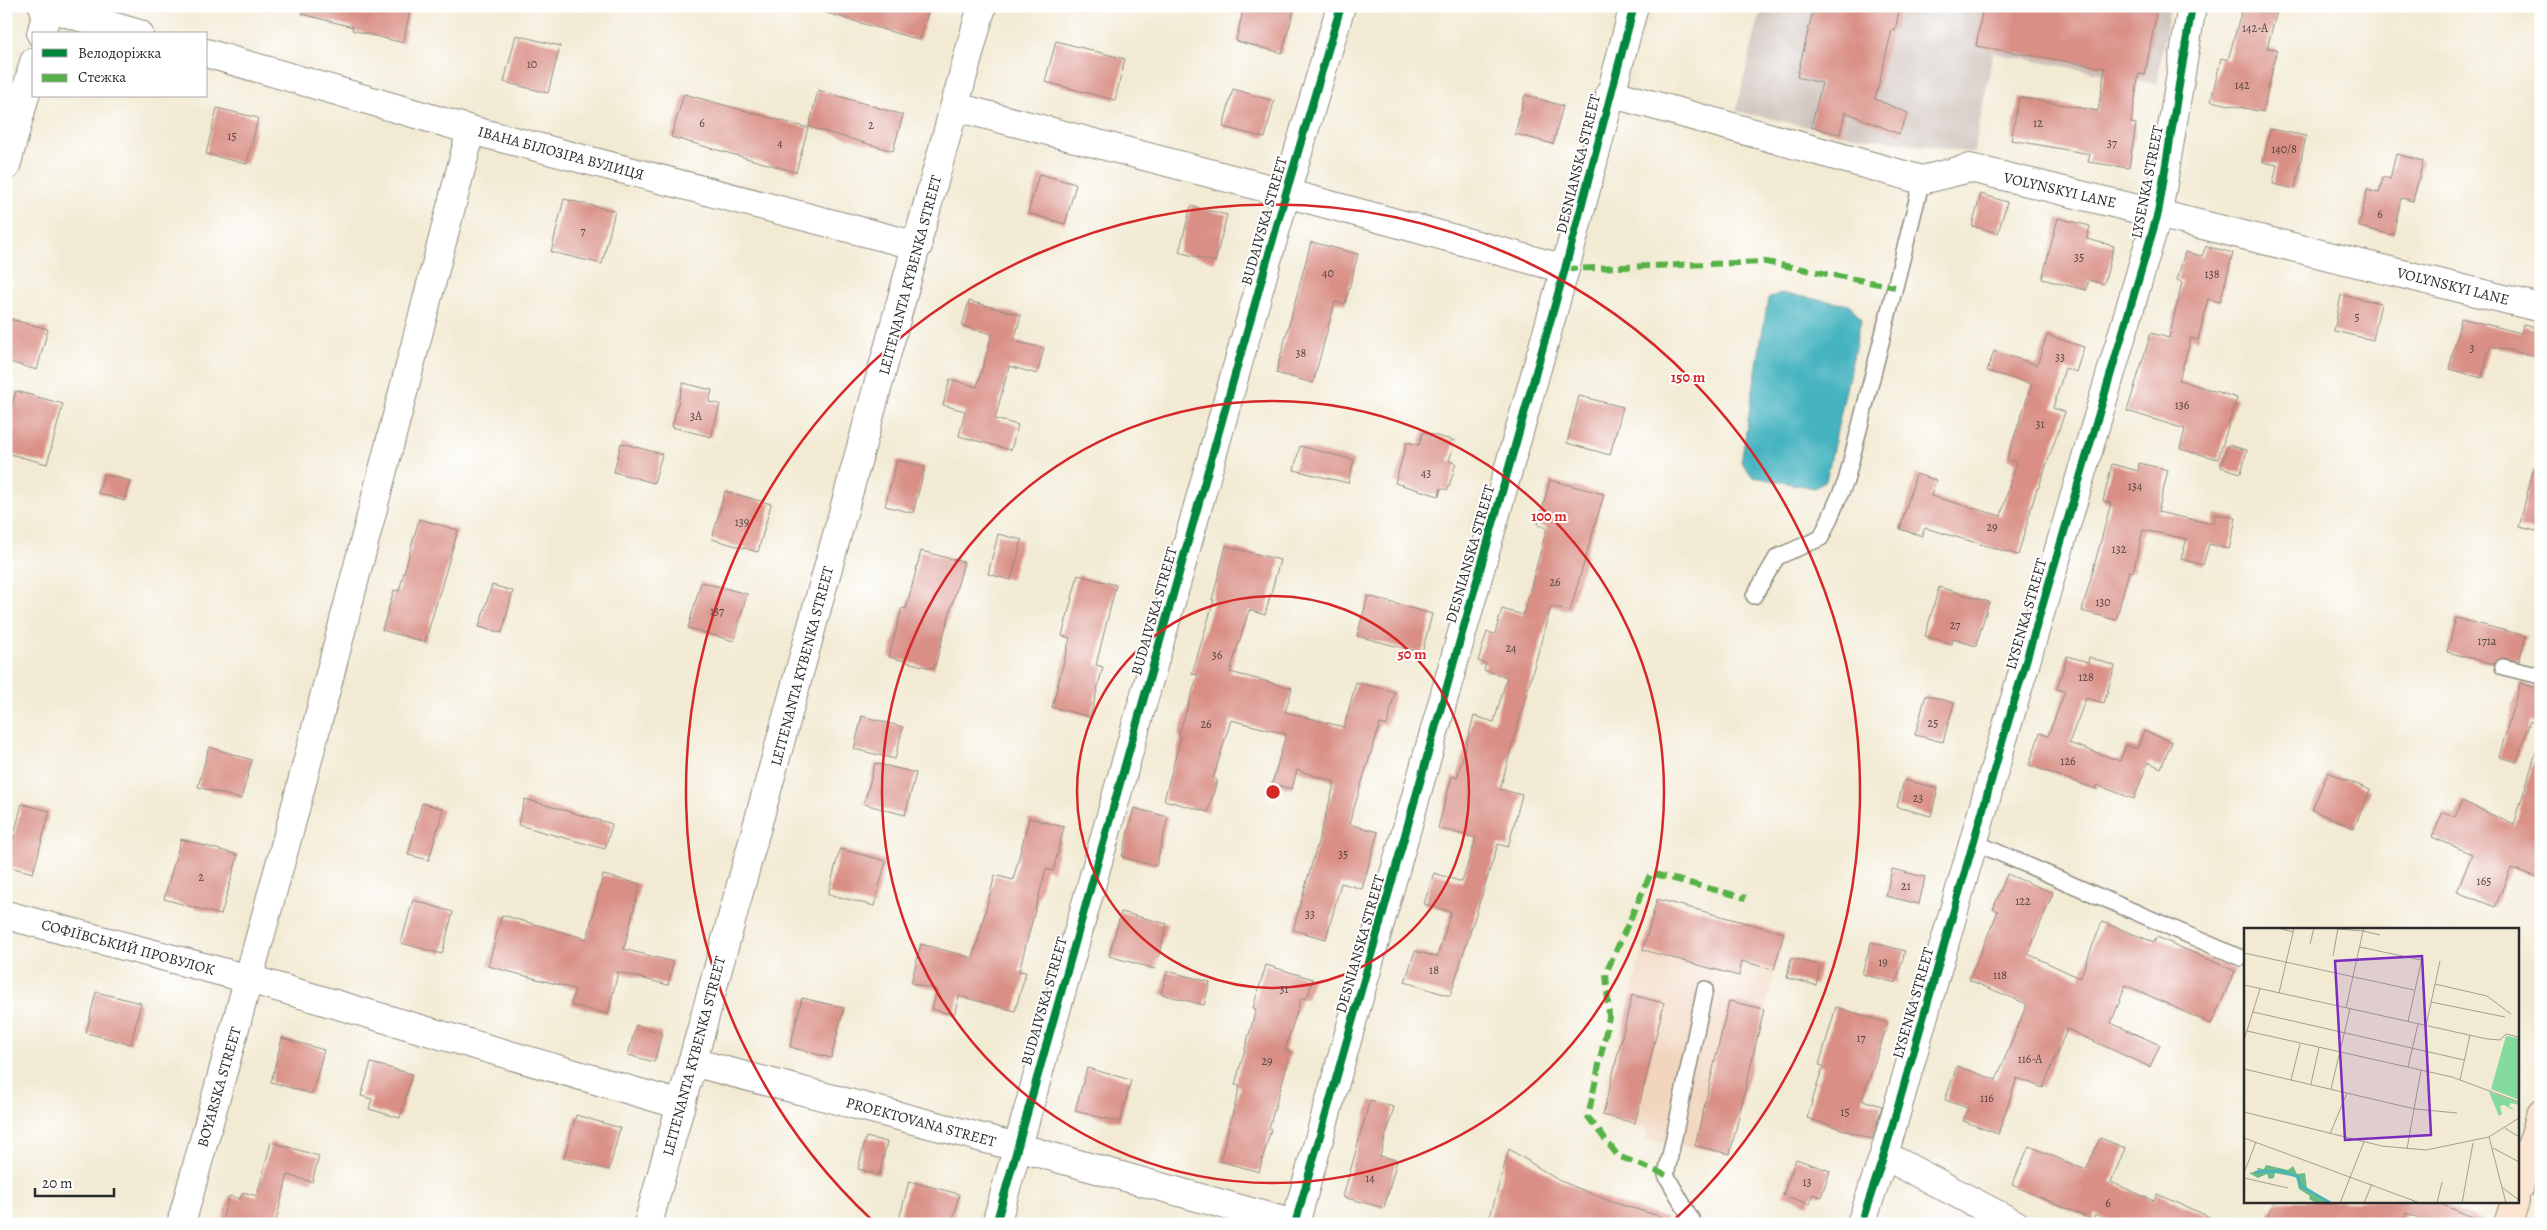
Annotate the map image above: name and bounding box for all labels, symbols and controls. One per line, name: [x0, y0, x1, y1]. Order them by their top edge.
house number: 142-А: [2242, 20, 2269, 36]
legend: [32, 32, 208, 98]
text: Велодоріжка: [78, 43, 162, 63]
house number: 10: [527, 56, 537, 72]
text: Стежка: [78, 67, 126, 87]
house number: 142: [2234, 77, 2250, 93]
street label: DESNIANSKA STREET: [1551, 91, 1605, 236]
house number: 6: [699, 115, 705, 131]
house number: 12: [2033, 115, 2043, 131]
house number: 2: [868, 117, 874, 133]
street label: ІВАНА БІЛОЗІРА ВУЛИЦЯ: [476, 121, 646, 185]
street label: LYSENKA STREET: [2126, 123, 2168, 240]
house number: 15: [227, 128, 237, 144]
house number: 4: [777, 135, 783, 151]
house number: 37: [2107, 135, 2118, 151]
house number: 140/8: [2271, 141, 2297, 157]
street label: BUDAIVSKA STREET: [1236, 154, 1292, 288]
street label: VOLYNSKYI LANE: [2001, 167, 2118, 213]
street label: LEITENANTA KYBENKA STREET: [874, 172, 947, 377]
house number: 6: [2377, 206, 2383, 222]
house number: 7: [580, 223, 586, 239]
house number: 35: [2074, 249, 2084, 265]
street label: VOLYNSKYI LANE: [2394, 262, 2511, 310]
house number: 40: [1322, 265, 1334, 281]
house number: 138: [2205, 266, 2220, 282]
house number: 5: [2354, 309, 2360, 325]
house number: 3: [2470, 340, 2475, 356]
house number: 38: [1296, 345, 1307, 361]
house number: 33: [2055, 349, 2065, 365]
text: 150 m: [1671, 367, 1706, 387]
house number: 136: [2175, 397, 2190, 413]
house number: 3А: [690, 408, 703, 424]
house number: 31: [2035, 416, 2045, 432]
house number: 43: [1421, 465, 1431, 481]
house number: 134: [2128, 478, 2143, 494]
street label: DESNIANSKA STREET: [1441, 482, 1500, 626]
text: 100 m: [1531, 506, 1567, 526]
house number: 139: [735, 514, 749, 530]
house number: 29: [1986, 519, 1998, 535]
house number: 132: [2112, 541, 2127, 557]
street label: BUDAIVSKA STREET: [1126, 544, 1182, 678]
street label: LYSENKA STREET: [2001, 555, 2052, 672]
street label: LEITENANTA KYBENKA STREET: [766, 563, 839, 768]
house number: 26: [1549, 574, 1561, 590]
house number: 130: [2095, 594, 2111, 610]
house number: 137: [710, 603, 725, 619]
house number: 27: [1950, 617, 1961, 633]
house number: 171а: [2478, 633, 2497, 649]
house number: 24: [1505, 640, 1517, 656]
text: 50 m: [1397, 644, 1427, 664]
house number: 36: [1212, 647, 1223, 663]
house number: 128: [2078, 669, 2094, 685]
house number: 25: [1928, 715, 1938, 731]
house number: 26: [1200, 716, 1212, 732]
house number: 126: [2060, 753, 2076, 769]
centre of rings: [1264, 783, 1282, 801]
house number: 23: [1913, 790, 1923, 806]
house number: 35: [1338, 846, 1348, 862]
house number: 2: [198, 869, 204, 885]
street label: DESNIANSKA STREET: [1331, 872, 1390, 1016]
house number: 165: [2477, 873, 2491, 889]
house number: 21: [1901, 878, 1911, 894]
house number: 122: [2015, 893, 2031, 909]
house number: 33: [1305, 906, 1315, 922]
street label: СОФІЇВСЬКИЙ ПРОВУЛОК: [39, 914, 217, 980]
inset map: [2244, 928, 2520, 1202]
street label: BUDAIVSKA STREET: [1016, 934, 1072, 1068]
street label: LYSENKA STREET: [1888, 944, 1939, 1061]
street label: LEITENANTA KYBENKA STREET: [658, 953, 731, 1158]
house number: 19: [1878, 954, 1888, 970]
house number: 18: [1429, 962, 1439, 978]
house number: 118: [1993, 967, 2007, 983]
house number: 31: [1279, 981, 1289, 997]
street label: BOYARSKA STREET: [192, 1024, 246, 1150]
house number: 17: [1856, 1030, 1867, 1046]
house number: 116-А: [2018, 1051, 2043, 1067]
house number: 29: [1261, 1053, 1273, 1069]
house number: 116: [1980, 1090, 1994, 1106]
street label: PROEKTOVANA STREET: [844, 1092, 999, 1152]
house number: 15: [1840, 1104, 1850, 1120]
scale bar: [35, 1165, 114, 1197]
house number: 14: [1365, 1170, 1375, 1186]
text: 20 m: [42, 1173, 73, 1193]
house number: 13: [1802, 1174, 1812, 1190]
house number: 6: [2105, 1195, 2111, 1211]

